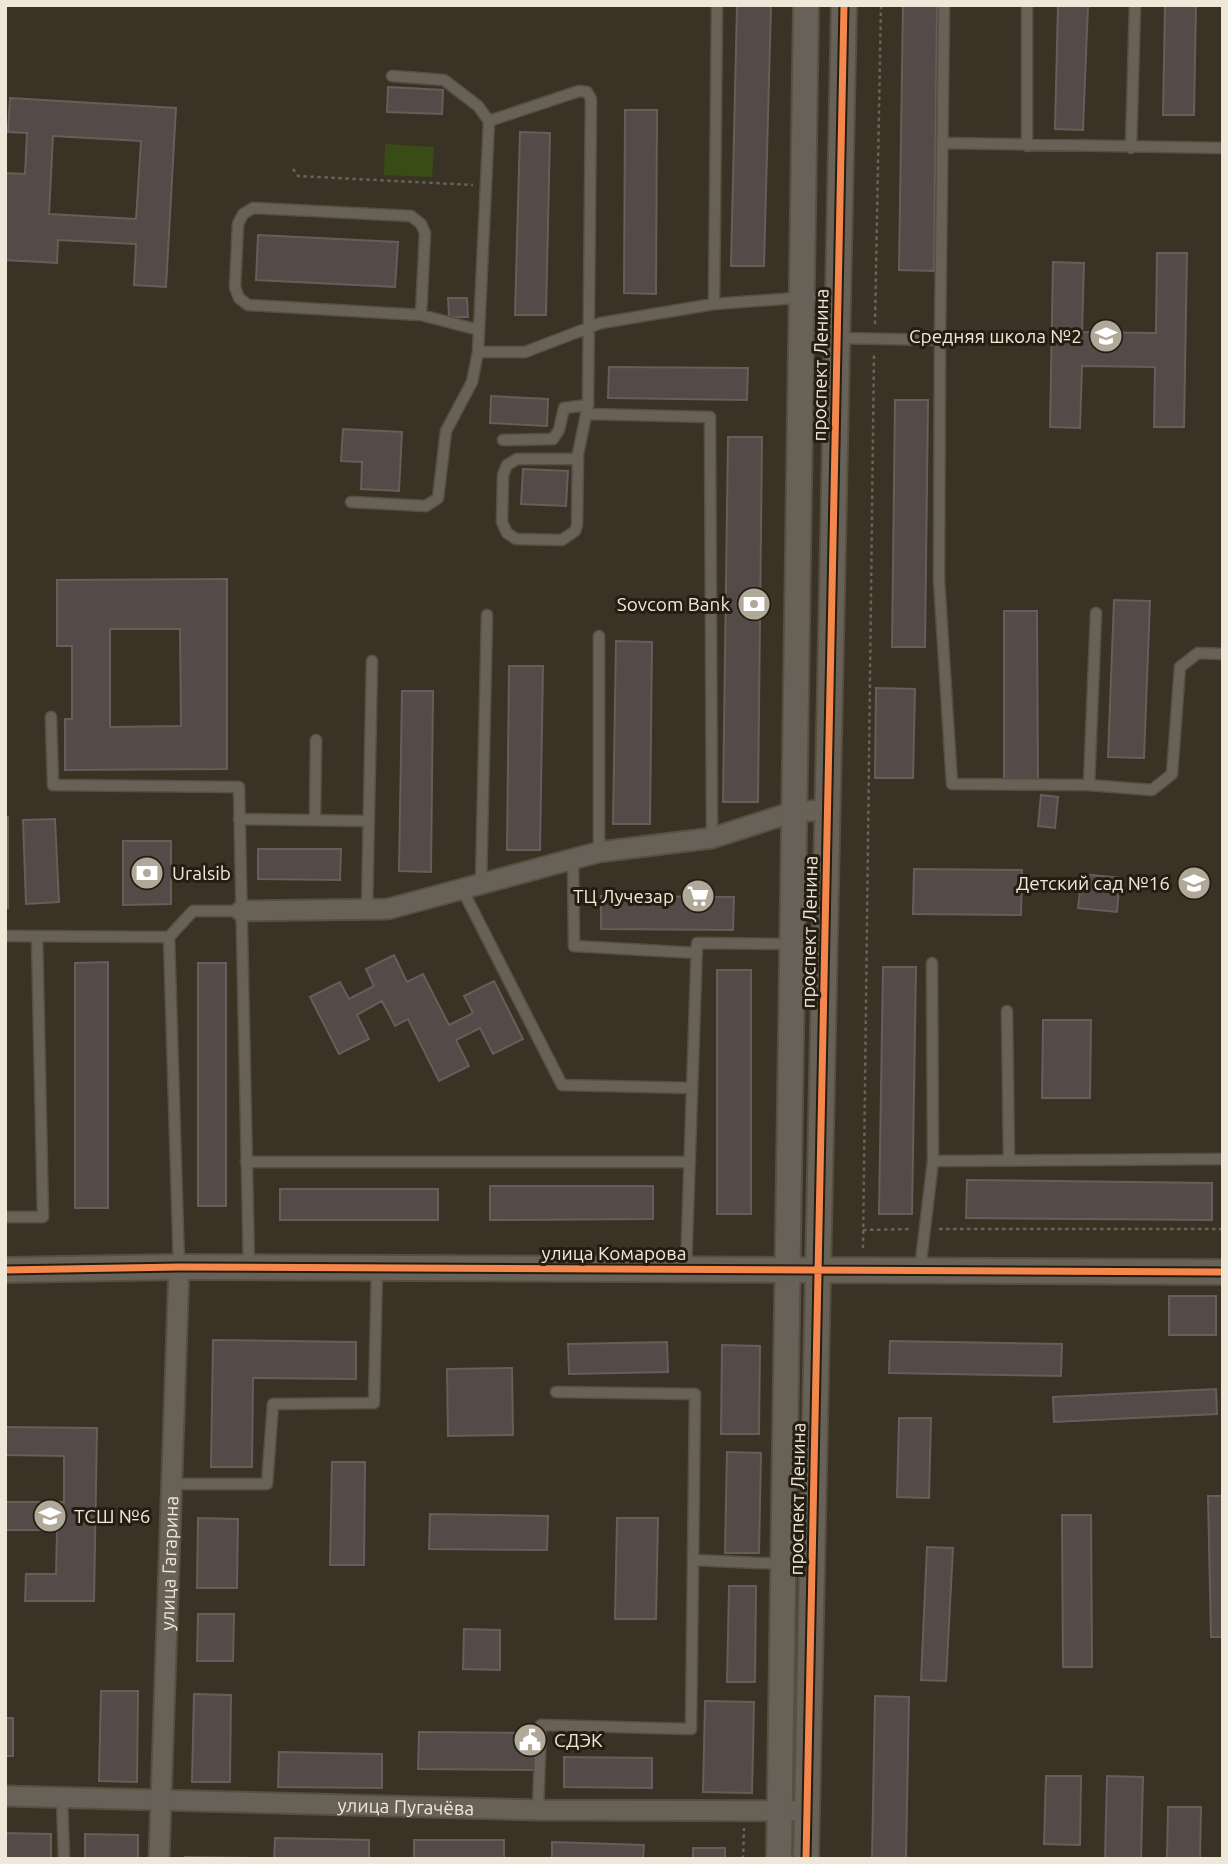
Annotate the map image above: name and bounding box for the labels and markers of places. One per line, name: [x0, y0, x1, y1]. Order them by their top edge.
school or university icon: Средняя школа №2: [1087, 317, 1125, 355]
place label: Средняя школа №2: [909, 325, 1082, 347]
bank icon: Sovcom Bank: [735, 585, 773, 623]
place label: Sovcom Bank: [617, 593, 730, 615]
bank icon: Uralsib: [128, 854, 166, 892]
place label: Uralsib: [172, 862, 231, 884]
school or university icon: Детский сад №16: [1175, 864, 1213, 902]
place label: Детский сад №16: [1016, 872, 1170, 894]
supermarket icon: ТЦ Лучезар: [679, 877, 717, 915]
place label: ТЦ Лучезар: [573, 885, 674, 907]
school or university icon: ТСШ №6: [31, 1497, 69, 1535]
place label: ТСШ №6: [74, 1505, 150, 1527]
public building icon: СДЭК: [511, 1721, 549, 1759]
place label: СДЭК: [554, 1729, 603, 1751]

